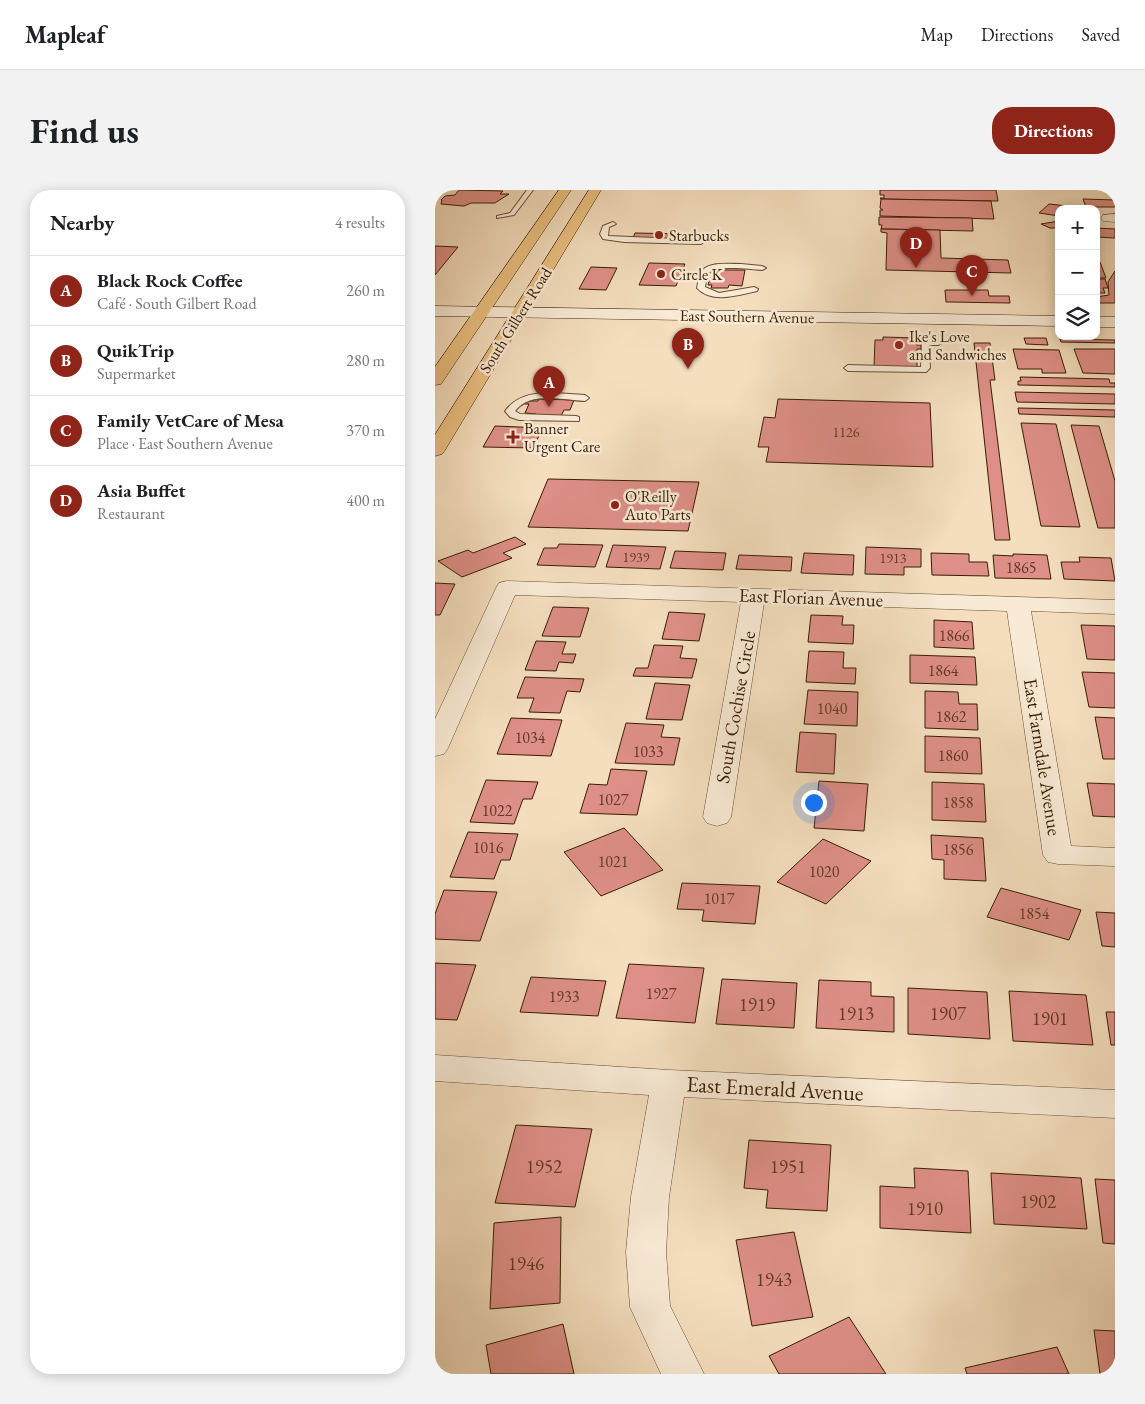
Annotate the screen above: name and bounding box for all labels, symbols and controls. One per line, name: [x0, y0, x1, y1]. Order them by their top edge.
text: Mapleaf: [25, 19, 106, 50]
text: Map: [921, 23, 953, 46]
text: Directions: [981, 23, 1053, 46]
text: Saved: [1081, 23, 1120, 46]
button: Directions: [992, 107, 1115, 154]
text: Find us: [30, 108, 139, 153]
map controls: [1055, 205, 1100, 340]
button: +: [1055, 205, 1100, 250]
text: Nearby: [50, 209, 114, 236]
text: 4 results: [335, 212, 385, 233]
place label: Starbucks: [669, 225, 729, 246]
pin: D: [900, 227, 932, 268]
marker: Starbucks: [653, 229, 665, 241]
button: −: [1055, 250, 1100, 295]
pin: C: [956, 255, 988, 296]
street label: South Gilbert Road: [474, 263, 557, 377]
place label: Circle K: [671, 264, 723, 285]
text: Black Rock Coffee: [97, 268, 243, 293]
marker: Circle K: [655, 268, 667, 280]
text: A: [60, 280, 72, 301]
text: 260 m: [346, 280, 385, 301]
text: Café · South Gilbert Road: [97, 293, 257, 314]
button: layers: [1055, 295, 1100, 340]
street label: East Southern Avenue: [680, 305, 814, 328]
place label: Ike's Love and Sandwiches: [909, 326, 1007, 365]
pin: B: [672, 328, 704, 369]
text: QuikTrip: [97, 338, 174, 363]
marker: Ike's Love and Sandwiches: [893, 339, 905, 351]
text: B: [61, 350, 71, 371]
text: 280 m: [346, 350, 385, 371]
text: Supermarket: [97, 363, 176, 384]
pin: A: [533, 366, 565, 407]
text: Family VetCare of Mesa: [97, 408, 284, 433]
place label: Banner Urgent Care: [524, 418, 600, 457]
text: C: [60, 420, 72, 441]
text: 370 m: [346, 420, 385, 441]
house number: 1126: [833, 423, 860, 441]
marker: Banner Urgent Care: [506, 430, 520, 444]
text: Place · East Southern Avenue: [97, 433, 273, 454]
text: Asia Buffet: [97, 478, 186, 503]
place label: O'Reilly Auto Parts: [624, 486, 691, 525]
text: D: [60, 490, 72, 511]
text: 400 m: [346, 490, 385, 511]
marker: O'Reilly Auto Parts: [609, 499, 621, 511]
text: Restaurant: [97, 503, 165, 524]
house number: 1939: [623, 548, 650, 566]
house number: 1913: [880, 549, 907, 567]
house number: 1865: [1006, 557, 1036, 578]
street label: East Florian Avenue: [738, 582, 884, 613]
house number: 1866: [939, 625, 970, 646]
street label: South Cochise Circle: [710, 629, 761, 785]
house number: 1864: [928, 660, 959, 681]
street label: East Farmdale Avenue: [1018, 677, 1067, 838]
house number: 1040: [817, 698, 848, 719]
house number: 1862: [936, 706, 967, 727]
house number: 1034: [515, 727, 546, 748]
house number: 1033: [633, 741, 664, 762]
house number: 1860: [938, 745, 969, 766]
house number: 1027: [598, 789, 629, 810]
your location: [801, 790, 827, 816]
house number: 1858: [943, 792, 974, 813]
house number: 1022: [482, 800, 513, 821]
house number: 1016: [473, 837, 504, 858]
house number: 1856: [943, 839, 974, 860]
house number: 1021: [598, 851, 628, 872]
house number: 1020: [809, 861, 840, 882]
house number: 1017: [704, 888, 735, 909]
house number: 1854: [1019, 903, 1050, 924]
house number: 1927: [646, 983, 677, 1004]
house number: 1933: [549, 986, 580, 1007]
house number: 1919: [739, 992, 775, 1017]
house number: 1913: [838, 1001, 874, 1026]
house number: 1907: [930, 1001, 967, 1026]
house number: 1901: [1032, 1006, 1068, 1031]
street label: East Emerald Avenue: [686, 1069, 865, 1108]
house number: 1952: [526, 1154, 562, 1179]
house number: 1951: [770, 1154, 806, 1179]
house number: 1902: [1020, 1189, 1056, 1214]
house number: 1910: [907, 1196, 943, 1221]
house number: 1946: [508, 1251, 544, 1276]
house number: 1943: [756, 1267, 792, 1292]

